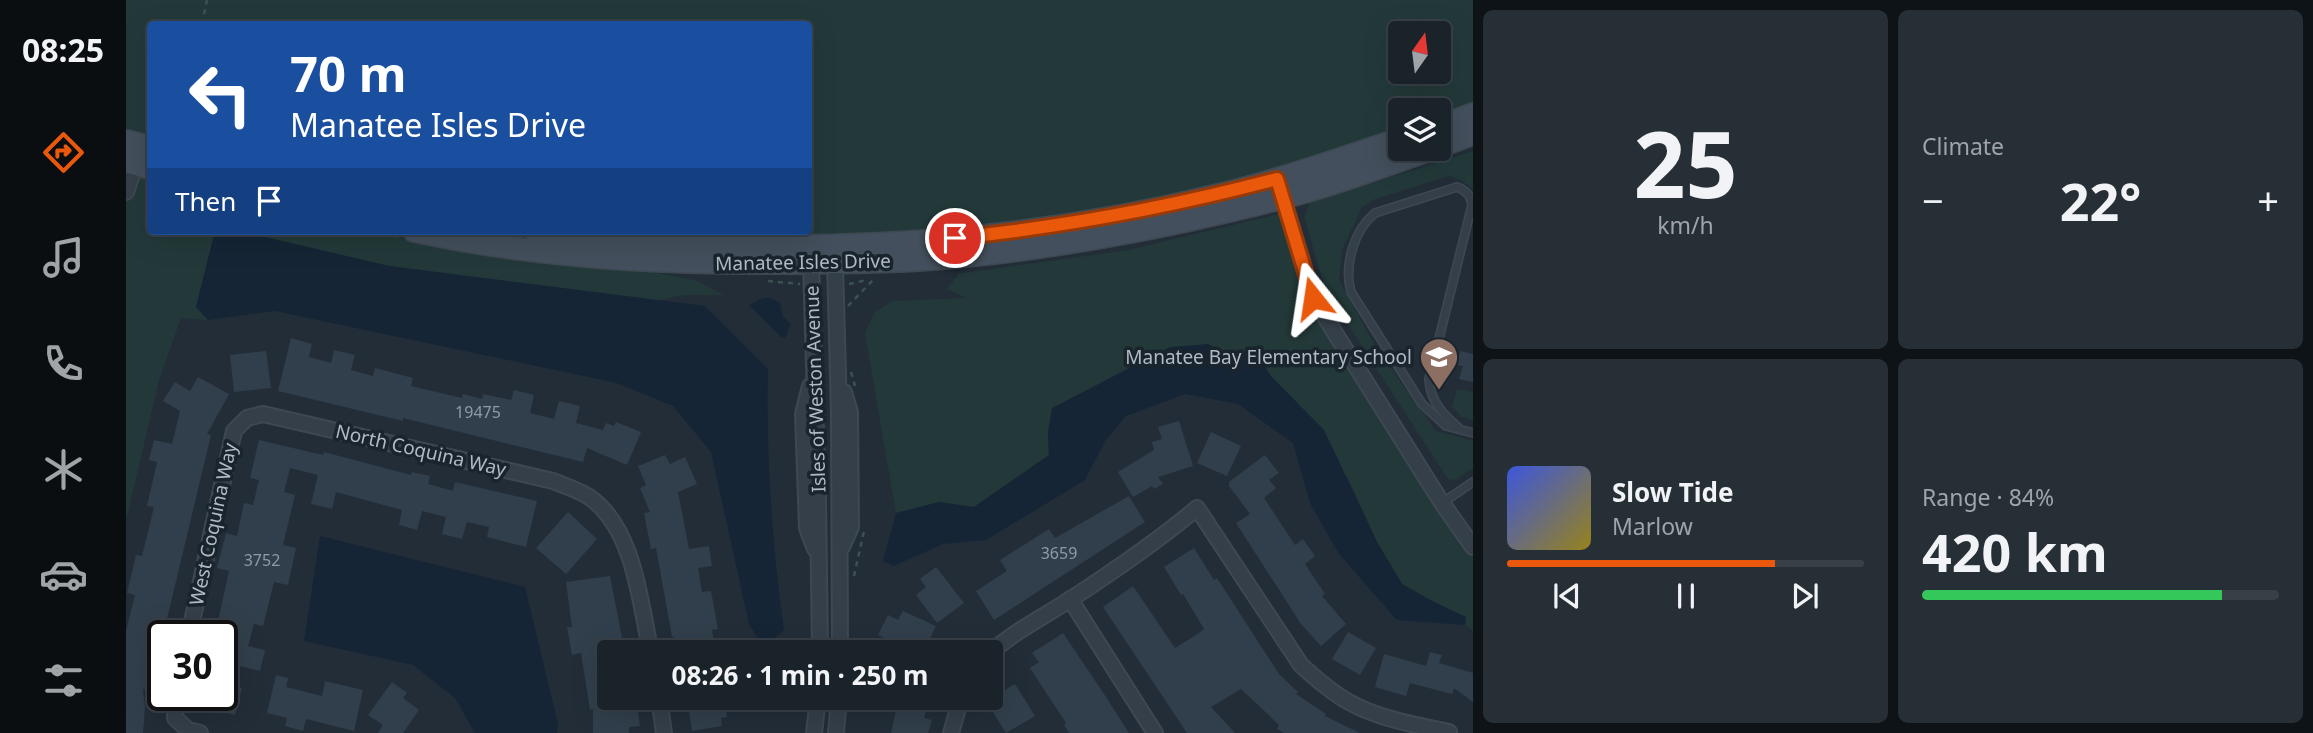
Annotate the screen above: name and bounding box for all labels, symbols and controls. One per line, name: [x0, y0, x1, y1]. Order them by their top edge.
north arrow: [1388, 21, 1451, 84]
map controls: [1388, 21, 1451, 161]
text: 08:25: [22, 28, 104, 71]
text: 70 m: [290, 40, 407, 106]
icon: left: [175, 49, 266, 140]
button: layers: [1388, 98, 1451, 161]
text: 25: [1633, 101, 1738, 225]
text: Manatee Isles Drive: [290, 103, 586, 146]
icon: directions: [39, 128, 88, 177]
text: Climate: [1922, 130, 2004, 162]
text: 22°: [2060, 165, 2141, 236]
text: −: [1922, 174, 1944, 226]
text: +: [2257, 174, 2279, 226]
icon: arrive: [250, 182, 288, 220]
text: Then: [175, 183, 236, 219]
pin: [925, 208, 985, 268]
text: km/h: [1657, 209, 1714, 241]
icon: arrive: [936, 219, 974, 257]
icon: music: [39, 233, 88, 282]
street label: Manatee Isles Drive: [715, 247, 891, 277]
position arrow: [1276, 261, 1350, 335]
street label: Isles of Weston Avenue: [798, 285, 832, 493]
school or university icon: Manatee Bay Elementary School: [1418, 336, 1460, 391]
icon: phone: [39, 339, 88, 388]
place label: Manatee Bay Elementary School: [1125, 344, 1412, 370]
house number: 19475: [455, 401, 501, 423]
street label: North Coquina Way: [333, 418, 509, 482]
street label: West Coquina Way: [183, 440, 243, 608]
icon: climate: [39, 445, 88, 494]
text: Slow Tide: [1612, 474, 1734, 510]
text: Range · 84%: [1922, 481, 2054, 513]
text: Marlow: [1612, 510, 1693, 542]
text: 420 km: [1922, 516, 2108, 587]
house number: 3659: [1041, 542, 1077, 564]
house number: 3752: [244, 549, 280, 571]
icon: car: [39, 550, 88, 599]
icon: previous: [1548, 577, 1586, 615]
icon: pause: [1667, 577, 1705, 615]
icon: next: [1786, 577, 1824, 615]
speed limit sign: 30: [147, 620, 238, 711]
icon: filters: [39, 656, 88, 705]
text: 08:26 · 1 min · 250 m: [672, 657, 928, 693]

